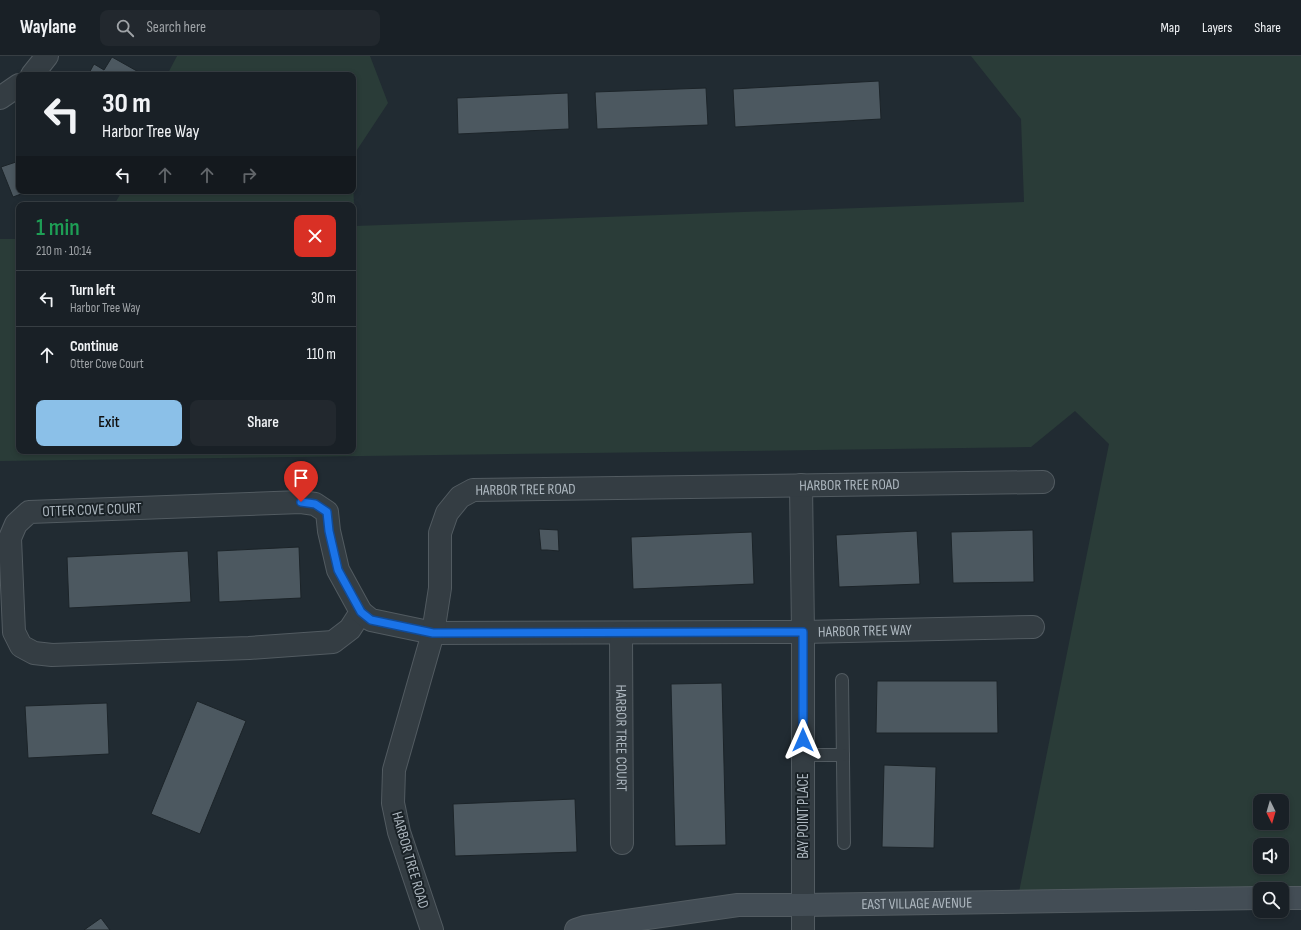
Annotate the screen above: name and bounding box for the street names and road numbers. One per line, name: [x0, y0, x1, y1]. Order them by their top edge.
street label: HARBOR TREE ROAD: [799, 475, 900, 495]
street label: HARBOR TREE ROAD: [475, 479, 576, 499]
street label: OTTER COVE COURT: [42, 499, 142, 521]
street label: HARBOR TREE WAY: [818, 620, 913, 641]
street label: HARBOR TREE COURT: [612, 684, 631, 792]
street label: BAY POINT PLACE: [794, 773, 813, 859]
street label: HARBOR TREE ROAD: [387, 809, 433, 911]
street label: EAST VILLAGE AVENUE: [861, 893, 973, 914]

